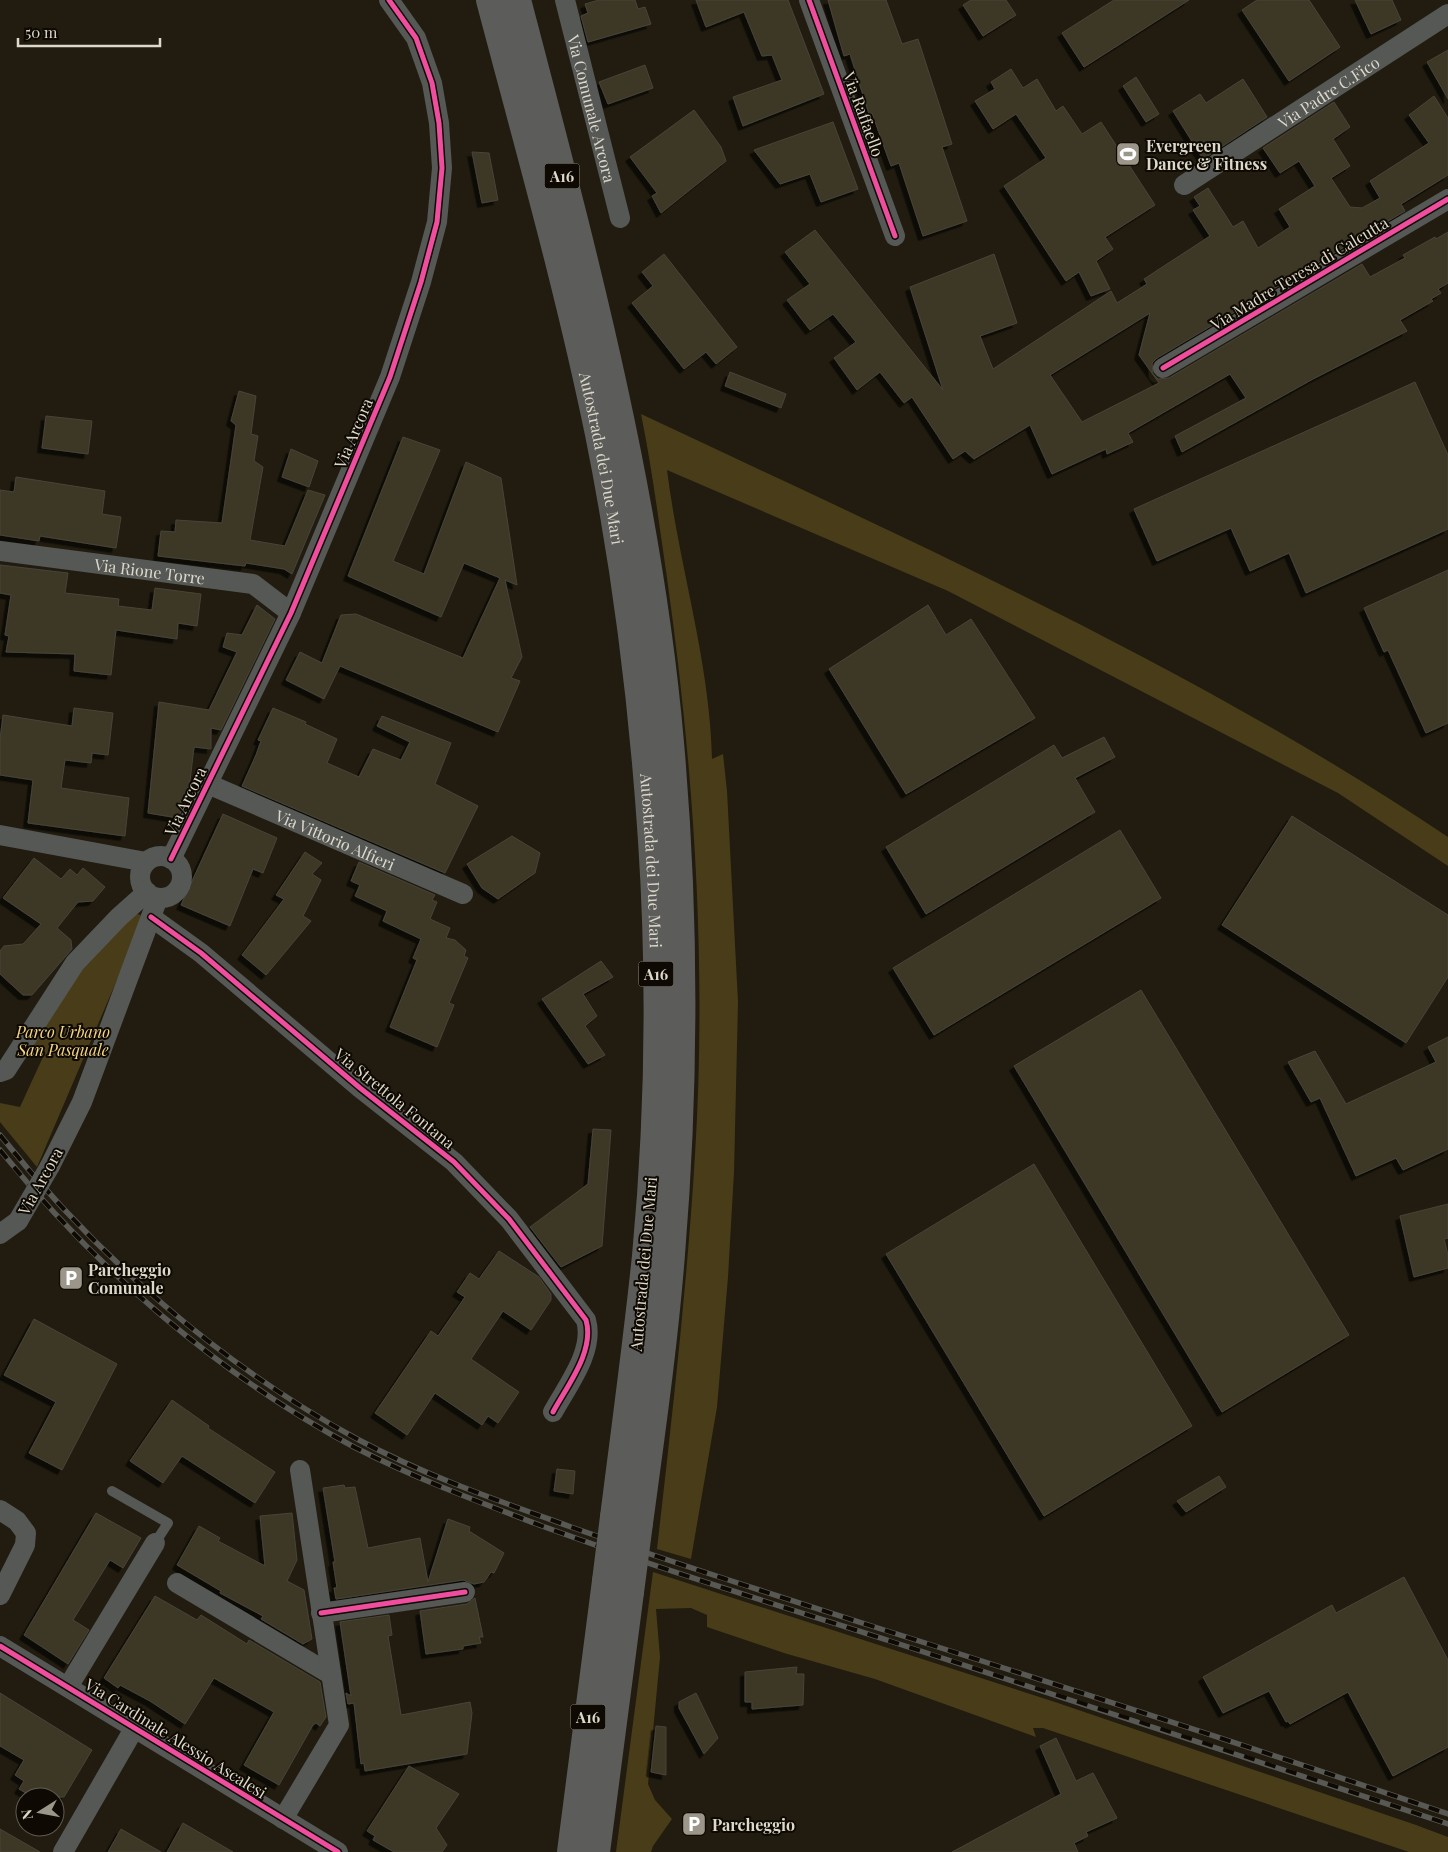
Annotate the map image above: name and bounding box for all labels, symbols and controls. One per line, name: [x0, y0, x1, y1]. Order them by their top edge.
scale bar: [18, 15, 160, 47]
text: 50 m: [25, 22, 58, 42]
street label: Via Comunale Arcora: [563, 32, 621, 185]
street label: Via Padre C.Fico: [1273, 51, 1383, 133]
street label: Via Raffaello: [839, 68, 889, 159]
place label: Evergreen Dance & Fitness: [1146, 135, 1267, 174]
sports icon: Evergreen Dance & Fitness: [1115, 141, 1141, 167]
road number: A16: [544, 164, 580, 188]
street label: Via Madre Teresa di Calcutta: [1205, 211, 1392, 335]
street label: Autostrada dei Due Mari: [575, 369, 629, 546]
street label: Via Arcora: [328, 395, 377, 472]
street label: Via Rione Torre: [92, 553, 206, 588]
street label: Via Arcora: [159, 763, 211, 840]
street label: Autostrada dei Due Mari: [636, 772, 667, 949]
street label: Via Vittorio Alfieri: [272, 804, 399, 874]
road number: A16: [638, 962, 674, 986]
park label: Parco Urbano San Pasquale: [15, 1021, 110, 1060]
street label: Via Strettola Fontana: [330, 1042, 460, 1153]
street label: Via Arcora: [12, 1144, 67, 1219]
street label: Autostrada dei Due Mari: [625, 1176, 661, 1353]
place label: Parcheggio Comunale: [88, 1259, 171, 1298]
parking icon: Parcheggio Comunale: [58, 1265, 84, 1291]
street label: Via Cardinale Alessio Ascalesi: [80, 1673, 271, 1803]
road number: A16: [570, 1704, 606, 1730]
north arrow: [15, 1787, 65, 1837]
text: N: [16, 1808, 37, 1821]
parking icon: Parcheggio: [681, 1811, 707, 1837]
place label: Parcheggio: [712, 1814, 795, 1835]

